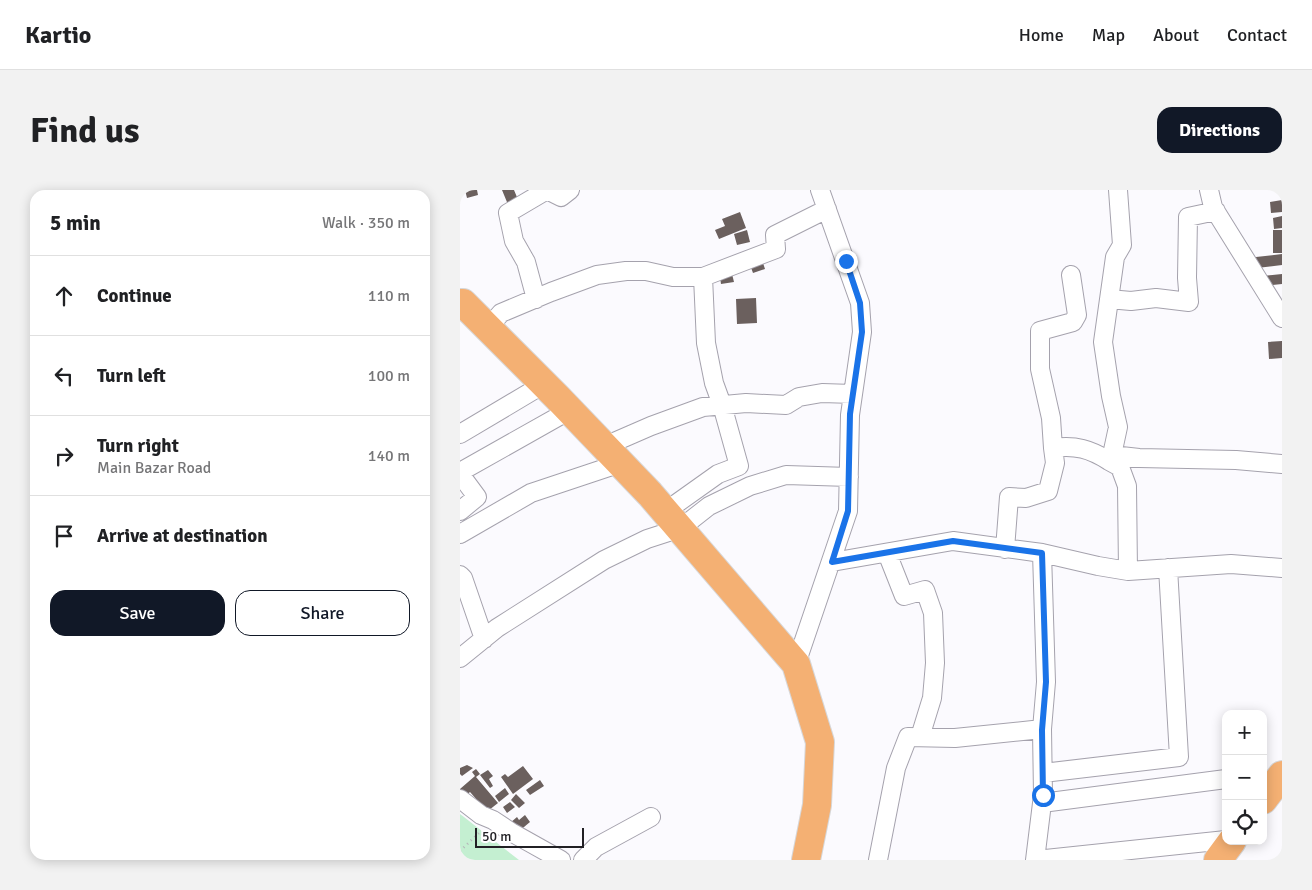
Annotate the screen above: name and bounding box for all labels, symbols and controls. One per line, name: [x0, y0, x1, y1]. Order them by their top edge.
text: Kartio: [25, 20, 91, 50]
text: Home: [1019, 24, 1064, 46]
text: Map: [1092, 24, 1125, 46]
text: About: [1153, 24, 1199, 46]
text: Contact: [1227, 24, 1287, 46]
button: Directions: [1157, 107, 1282, 153]
text: Find us: [30, 109, 140, 152]
text: 5 min: [50, 210, 101, 236]
text: Walk · 350 m: [322, 213, 410, 233]
route end: [835, 250, 858, 273]
icon: ahead: [50, 282, 78, 310]
text: Continue: [97, 284, 172, 308]
text: 110 m: [368, 286, 410, 306]
icon: left: [50, 362, 78, 390]
text: Turn left: [97, 364, 166, 388]
text: 100 m: [368, 366, 410, 386]
text: Turn right: [97, 434, 179, 458]
icon: right: [50, 442, 78, 470]
text: 140 m: [368, 446, 410, 466]
text: Main Bazar Road: [97, 458, 211, 478]
icon: arrive: [50, 522, 78, 550]
text: Arrive at destination: [97, 524, 268, 548]
button: Save: [50, 590, 225, 636]
button: Share: [235, 590, 410, 636]
map controls: [1222, 710, 1267, 845]
button: +: [1222, 710, 1267, 755]
button: −: [1222, 755, 1267, 800]
route start: [1032, 784, 1055, 807]
button: locate: [1222, 800, 1267, 845]
scale bar: [475, 825, 584, 848]
text: 50 m: [482, 828, 511, 845]

